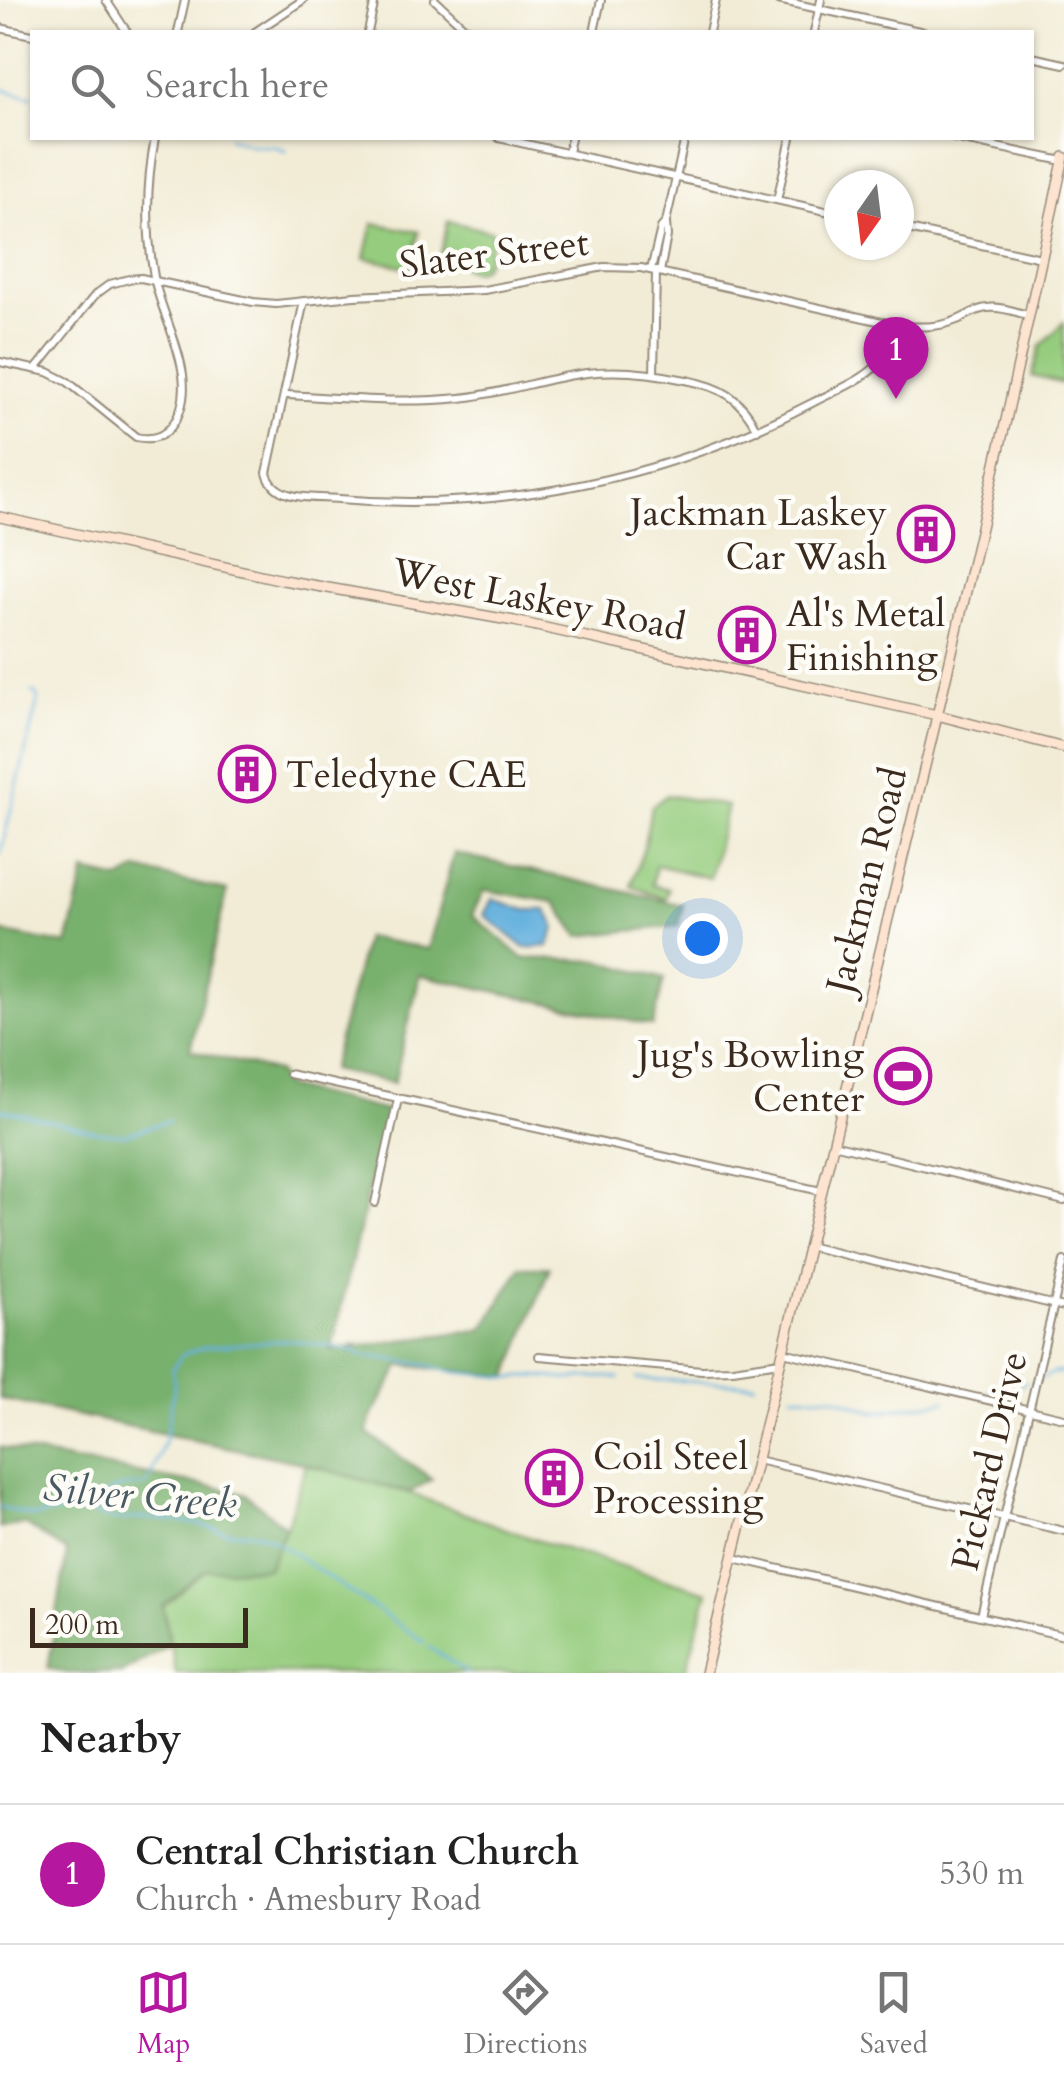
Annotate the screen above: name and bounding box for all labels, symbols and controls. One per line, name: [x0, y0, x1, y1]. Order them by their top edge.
search box: [30, 30, 1034, 140]
icon: search: [65, 58, 120, 113]
text: Search here: [145, 59, 329, 111]
north arrow: [824, 170, 914, 260]
street label: Slater Street: [397, 217, 592, 291]
pin: 1: [864, 316, 928, 399]
place label: Jackman Laskey Car Wash: [625, 487, 887, 583]
building icon: Jackman Laskey Car Wash: [896, 504, 956, 564]
street label: West Laskey Road: [387, 546, 690, 654]
place label: Al's Metal Finishing: [786, 588, 946, 684]
building icon: Al's Metal Finishing: [717, 605, 777, 665]
building icon: Teledyne CAE: [217, 744, 277, 804]
place label: Teledyne CAE: [286, 749, 527, 801]
street label: Jackman Road: [813, 762, 920, 1003]
your location: [677, 913, 728, 964]
place label: Jug's Bowling Center: [632, 1029, 865, 1125]
sports icon: Jug's Bowling Center: [873, 1046, 933, 1106]
street label: Pickard Drive: [940, 1347, 1040, 1576]
place label: Coil Steel Processing: [593, 1431, 764, 1527]
building icon: Coil Steel Processing: [524, 1448, 584, 1508]
water label: Silver Creek: [41, 1461, 239, 1532]
scale bar: [30, 1603, 248, 1648]
text: 200 m: [45, 1606, 119, 1644]
text: Nearby: [40, 1710, 182, 1767]
text: Central Christian Church: [135, 1826, 579, 1878]
text: 1: [64, 1852, 81, 1896]
text: 530 m: [939, 1852, 1024, 1896]
text: Church · Amesbury Road: [135, 1878, 481, 1922]
tab: Map: [136, 1965, 191, 2063]
tab: Directions: [464, 1965, 587, 2063]
tab: Saved: [860, 1965, 928, 2063]

